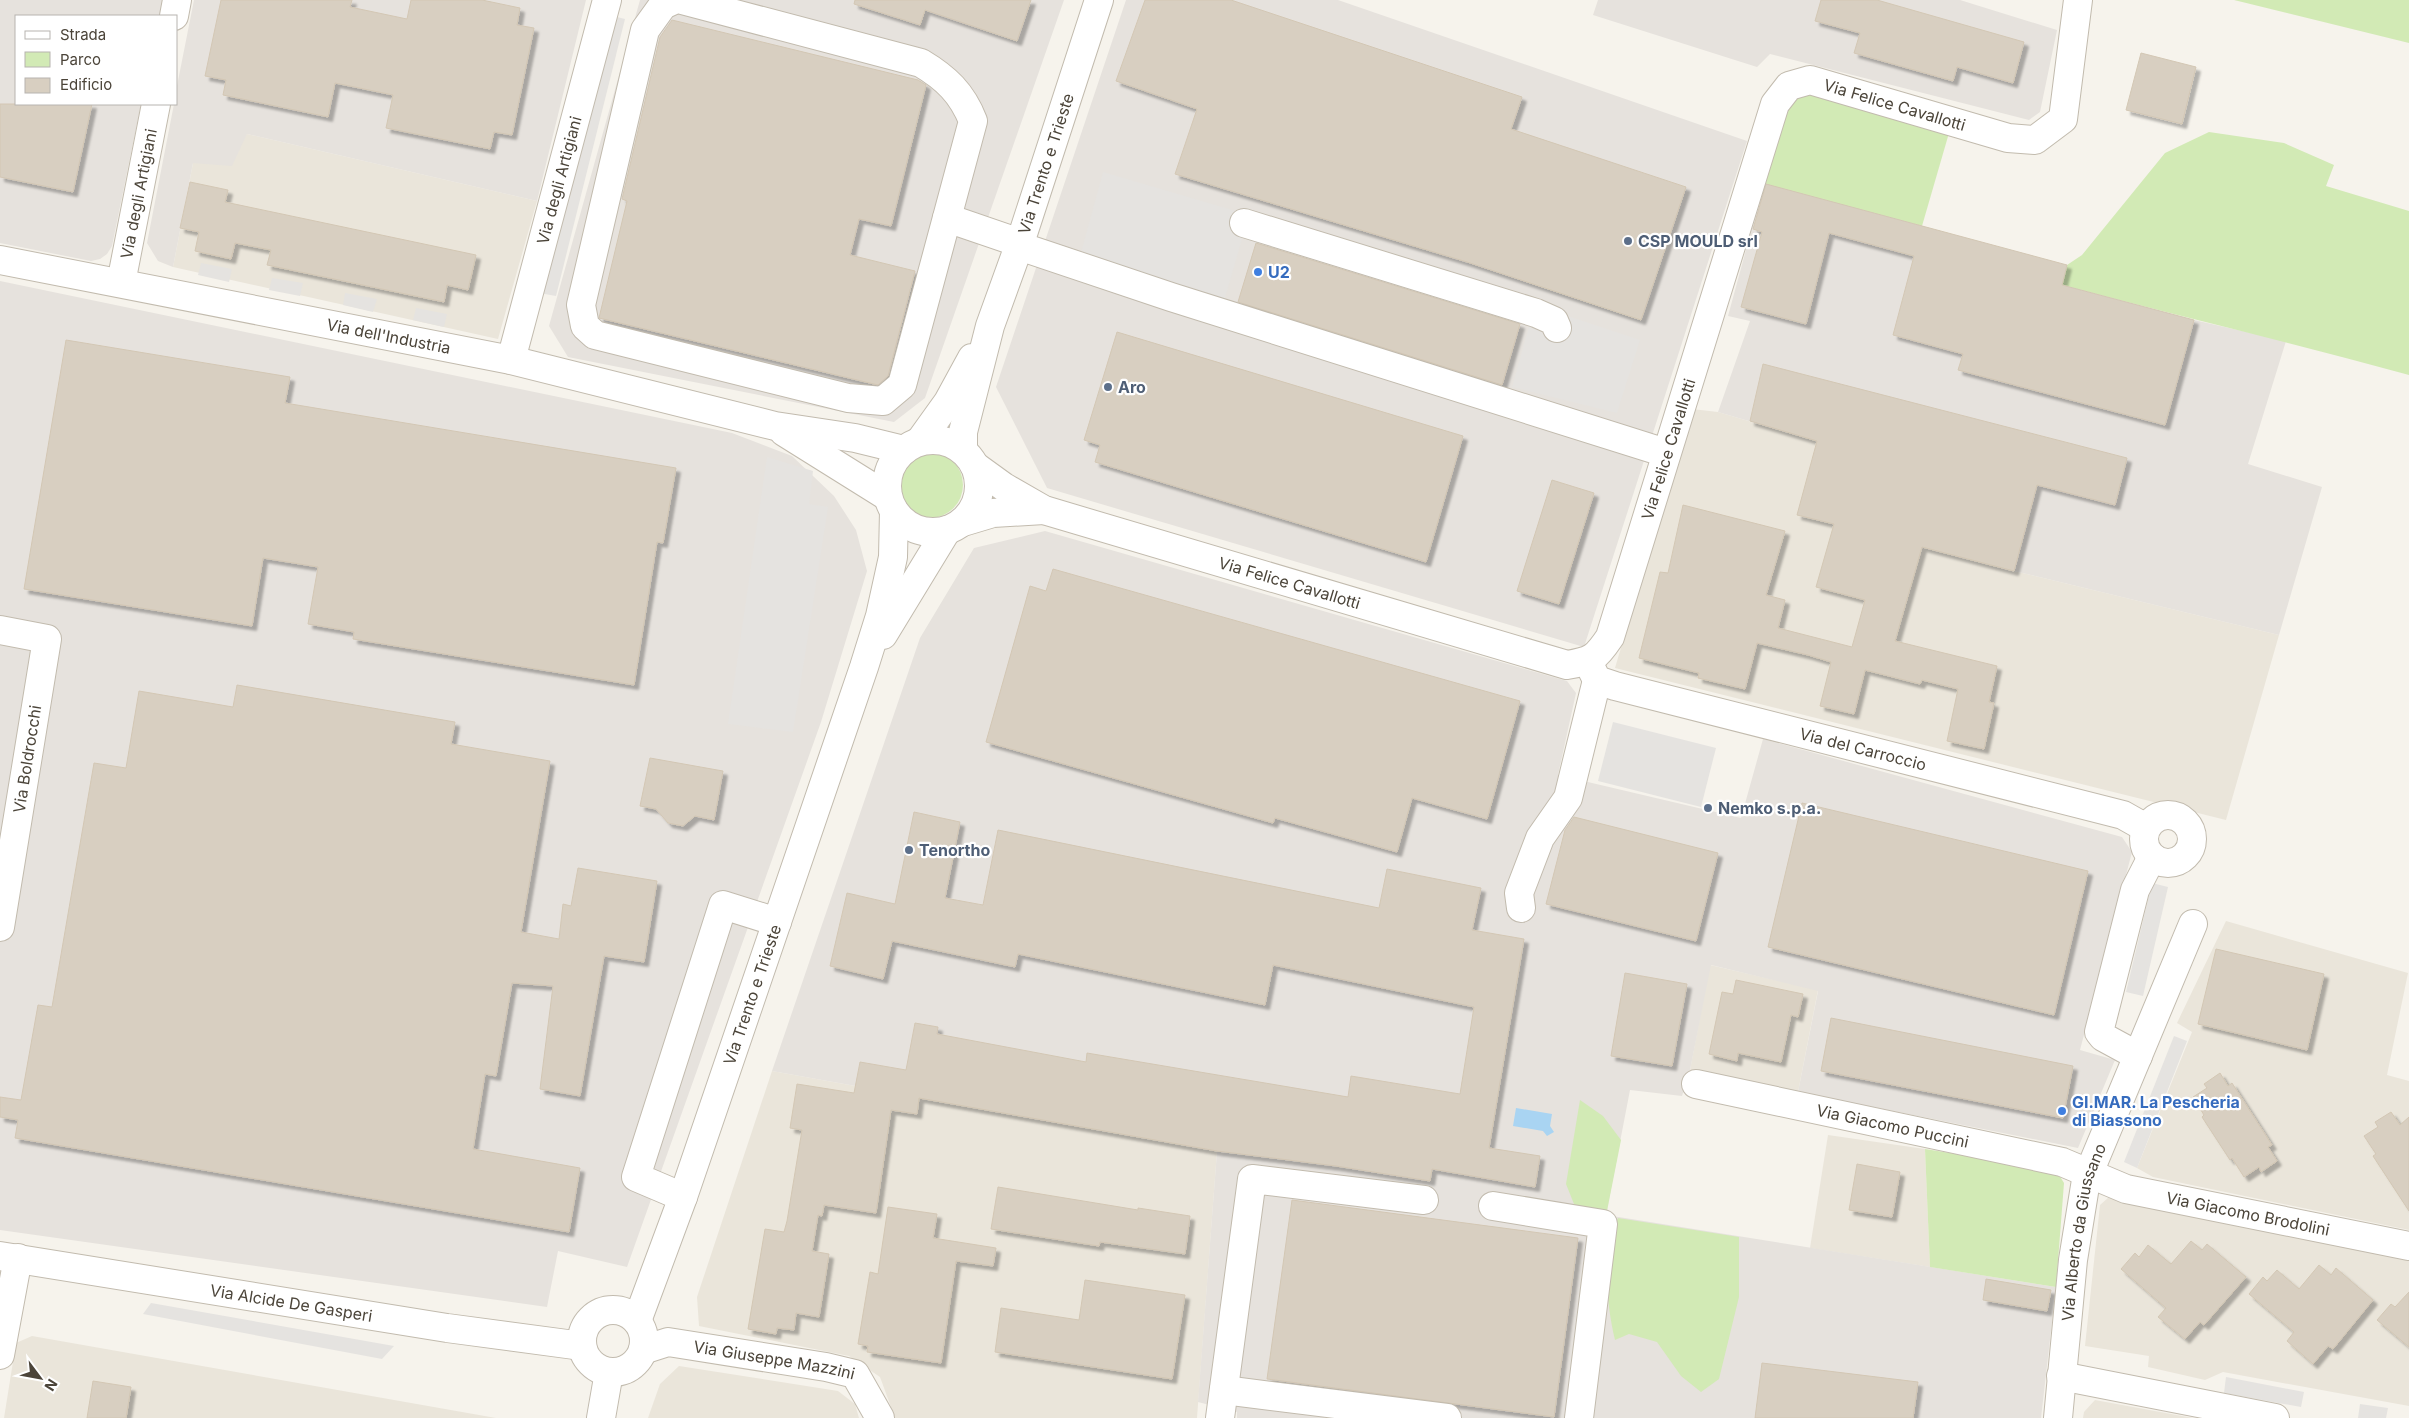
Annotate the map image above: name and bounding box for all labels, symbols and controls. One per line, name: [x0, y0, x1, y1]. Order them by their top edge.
legend: [15, 15, 178, 105]
text: Strada: [60, 25, 106, 44]
text: Parco: [60, 50, 101, 69]
text: Edificio: [60, 75, 112, 94]
street label: Via Felice Cavallotti: [1821, 75, 1968, 135]
street label: Via Trento e Trieste: [1014, 91, 1078, 237]
street label: Via degli Artigiani: [532, 114, 586, 247]
street label: Via degli Artigiani: [116, 127, 161, 260]
place label: CSP MOULD srl: [1638, 231, 1758, 251]
marker: CSP MOULD srl: [1622, 235, 1634, 247]
place label: U2: [1268, 262, 1290, 282]
marker: U2: [1252, 266, 1264, 278]
street label: Via dell'Industria: [325, 314, 452, 358]
street label: Via Felice Cavallotti: [1637, 376, 1699, 522]
place label: Aro: [1118, 377, 1146, 397]
marker: Aro: [1102, 381, 1114, 393]
street label: Via Felice Cavallotti: [1216, 552, 1363, 613]
street label: Via Boldrocchi: [9, 704, 45, 814]
street label: Via del Carroccio: [1798, 723, 1928, 775]
place label: Nemko s.p.a.: [1718, 798, 1821, 818]
marker: Nemko s.p.a.: [1702, 802, 1714, 814]
place label: Tenortho: [919, 840, 990, 860]
marker: Tenortho: [903, 844, 915, 856]
street label: Via Trento e Trieste: [719, 922, 785, 1068]
place label: GI.MAR. La Pescheria di Biassono: [2072, 1092, 2240, 1130]
street label: Via Giacomo Puccini: [1815, 1100, 1971, 1152]
marker: GI.MAR. La Pescheria di Biassono: [2056, 1105, 2068, 1117]
street label: Via Alberto da Giussano: [2057, 1140, 2110, 1322]
street label: Via Giacomo Brodolini: [2164, 1187, 2331, 1240]
street label: Via Alcide De Gasperi: [209, 1280, 374, 1326]
street label: Via Giuseppe Mazzini: [692, 1336, 857, 1384]
north arrow: [15, 1353, 65, 1403]
text: N: [41, 1376, 61, 1394]

